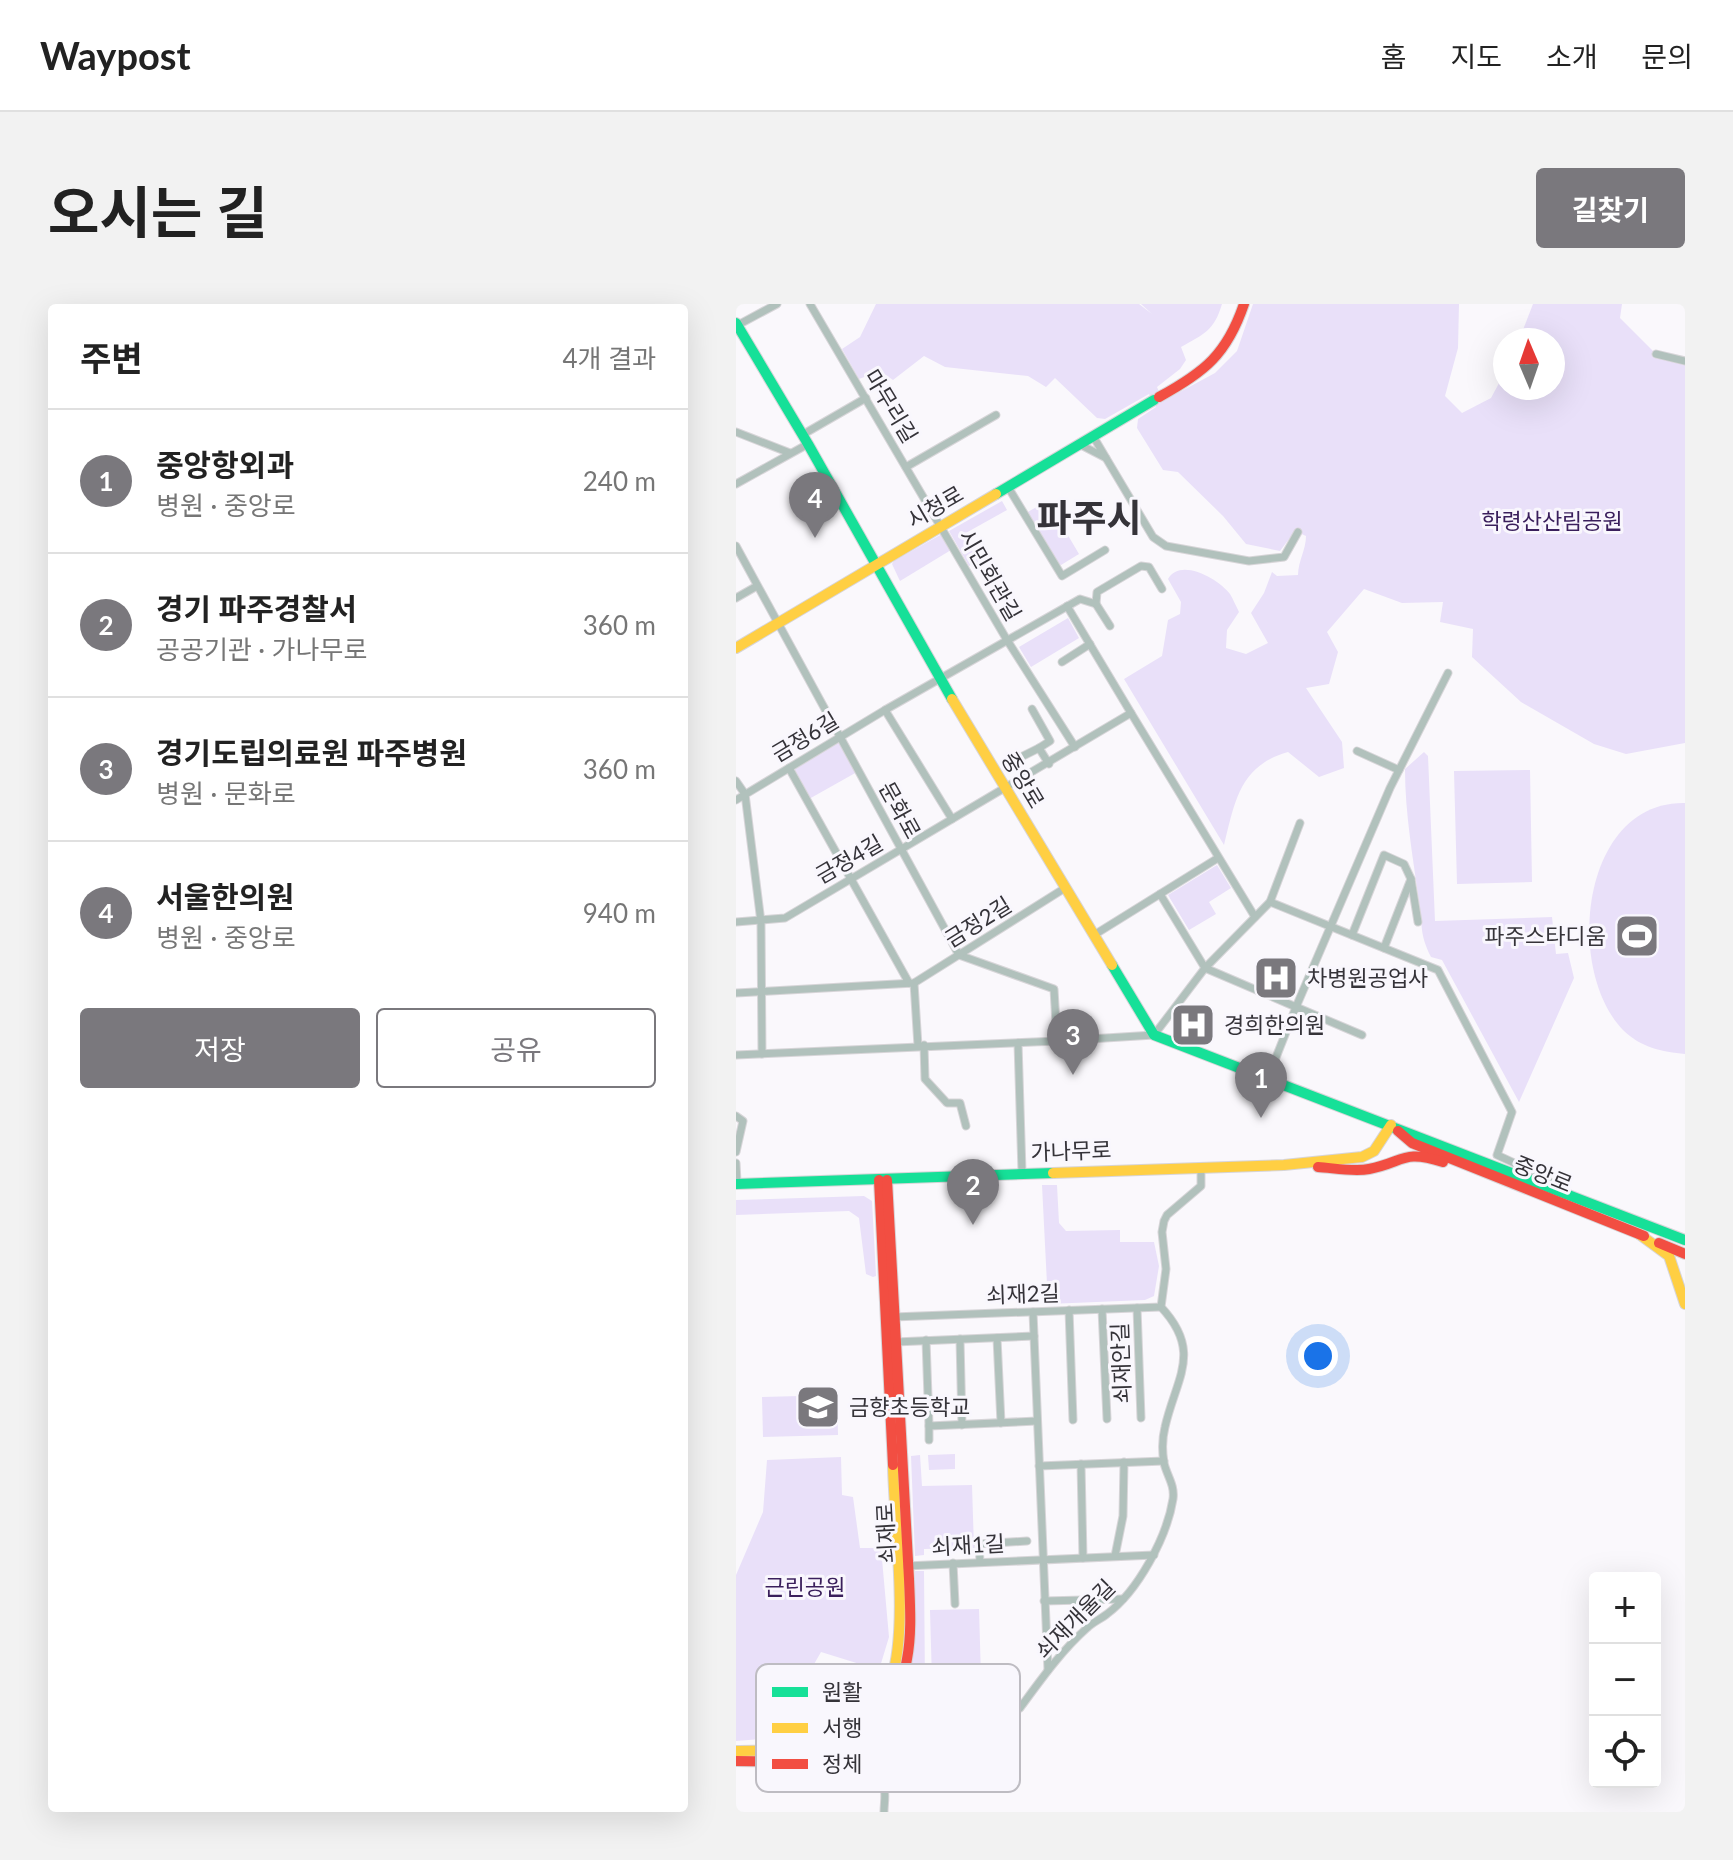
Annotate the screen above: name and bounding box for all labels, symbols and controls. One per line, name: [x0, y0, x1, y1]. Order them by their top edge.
text: Waypost: [40, 32, 191, 78]
text: 홈: [1381, 39, 1406, 73]
text: 지도: [1450, 39, 1502, 73]
text: 소개: [1546, 39, 1597, 73]
text: 문의: [1641, 39, 1693, 73]
button: 길찾기: [1536, 168, 1685, 248]
text: 오시는 길: [48, 178, 268, 245]
north arrow: [1493, 328, 1565, 400]
text: 주변: [80, 337, 143, 378]
text: 4개 결과: [563, 342, 656, 374]
street label: 마무리길: [859, 364, 924, 447]
text: 중앙항외과: [156, 446, 294, 482]
text: 1: [98, 465, 114, 497]
text: 240 m: [583, 465, 656, 497]
pin: 4: [789, 472, 841, 538]
street label: 시청로: [902, 480, 968, 533]
text: 병원 · 중앙로: [156, 489, 296, 521]
district label: 파주시: [1037, 494, 1141, 540]
park label: 학령산산림공원: [1481, 507, 1623, 534]
street label: 시민회관길: [953, 524, 1027, 625]
text: 경기 파주경찰서: [156, 590, 357, 626]
text: 2: [98, 609, 114, 641]
text: 360 m: [583, 609, 656, 641]
text: 공공기관 · 가나무로: [156, 633, 367, 665]
street label: 금정6길: [766, 706, 843, 767]
text: 경기도립의료원 파주병원: [156, 734, 467, 770]
street label: 중앙로: [996, 747, 1051, 813]
text: 3: [98, 753, 114, 785]
text: 360 m: [583, 753, 656, 785]
text: 병원 · 문화로: [156, 777, 296, 809]
street label: 문화로: [874, 777, 927, 843]
street label: 금정4길: [810, 829, 887, 889]
text: 서울한의원: [156, 878, 294, 914]
street label: 금정2길: [939, 891, 1016, 952]
text: 4: [98, 897, 114, 929]
text: 940 m: [583, 897, 656, 929]
sports icon: 파주스타디움: [1613, 912, 1661, 960]
text: 병원 · 중앙로: [156, 921, 296, 953]
place label: 파주스타디움: [1485, 922, 1606, 949]
hospital icon: 차병원공업사: [1252, 954, 1300, 1002]
place label: 차병원공업사: [1307, 964, 1428, 991]
hospital icon: 경희한의원: [1169, 1001, 1217, 1049]
button: 저장: [80, 1008, 360, 1088]
button: 공유: [376, 1008, 656, 1088]
pin: 3: [1047, 1009, 1099, 1075]
place label: 경희한의원: [1224, 1011, 1325, 1038]
pin: 1: [1235, 1052, 1287, 1118]
street label: 가나무로: [1030, 1136, 1112, 1165]
street label: 중앙로: [1510, 1150, 1576, 1197]
pin: 2: [947, 1159, 999, 1225]
street label: 쇠재2길: [986, 1279, 1060, 1308]
street label: 쇠재안길: [1106, 1322, 1135, 1404]
your location: [1298, 1336, 1338, 1376]
school or university icon: 금향초등학교: [794, 1383, 842, 1431]
place label: 금향초등학교: [849, 1393, 970, 1420]
street label: 쇠재로: [870, 1502, 901, 1564]
street label: 쇠재1길: [931, 1529, 1005, 1560]
map controls: [1589, 1572, 1661, 1788]
button: +: [1589, 1572, 1661, 1644]
park label: 근린공원: [765, 1573, 845, 1600]
street label: 쇠재개울길: [1029, 1573, 1120, 1664]
button: −: [1589, 1644, 1661, 1716]
legend: [756, 1664, 1020, 1792]
text: 원활: [822, 1678, 862, 1705]
text: 서행: [822, 1714, 862, 1741]
button: locate: [1589, 1716, 1661, 1788]
text: 정체: [822, 1750, 862, 1777]

